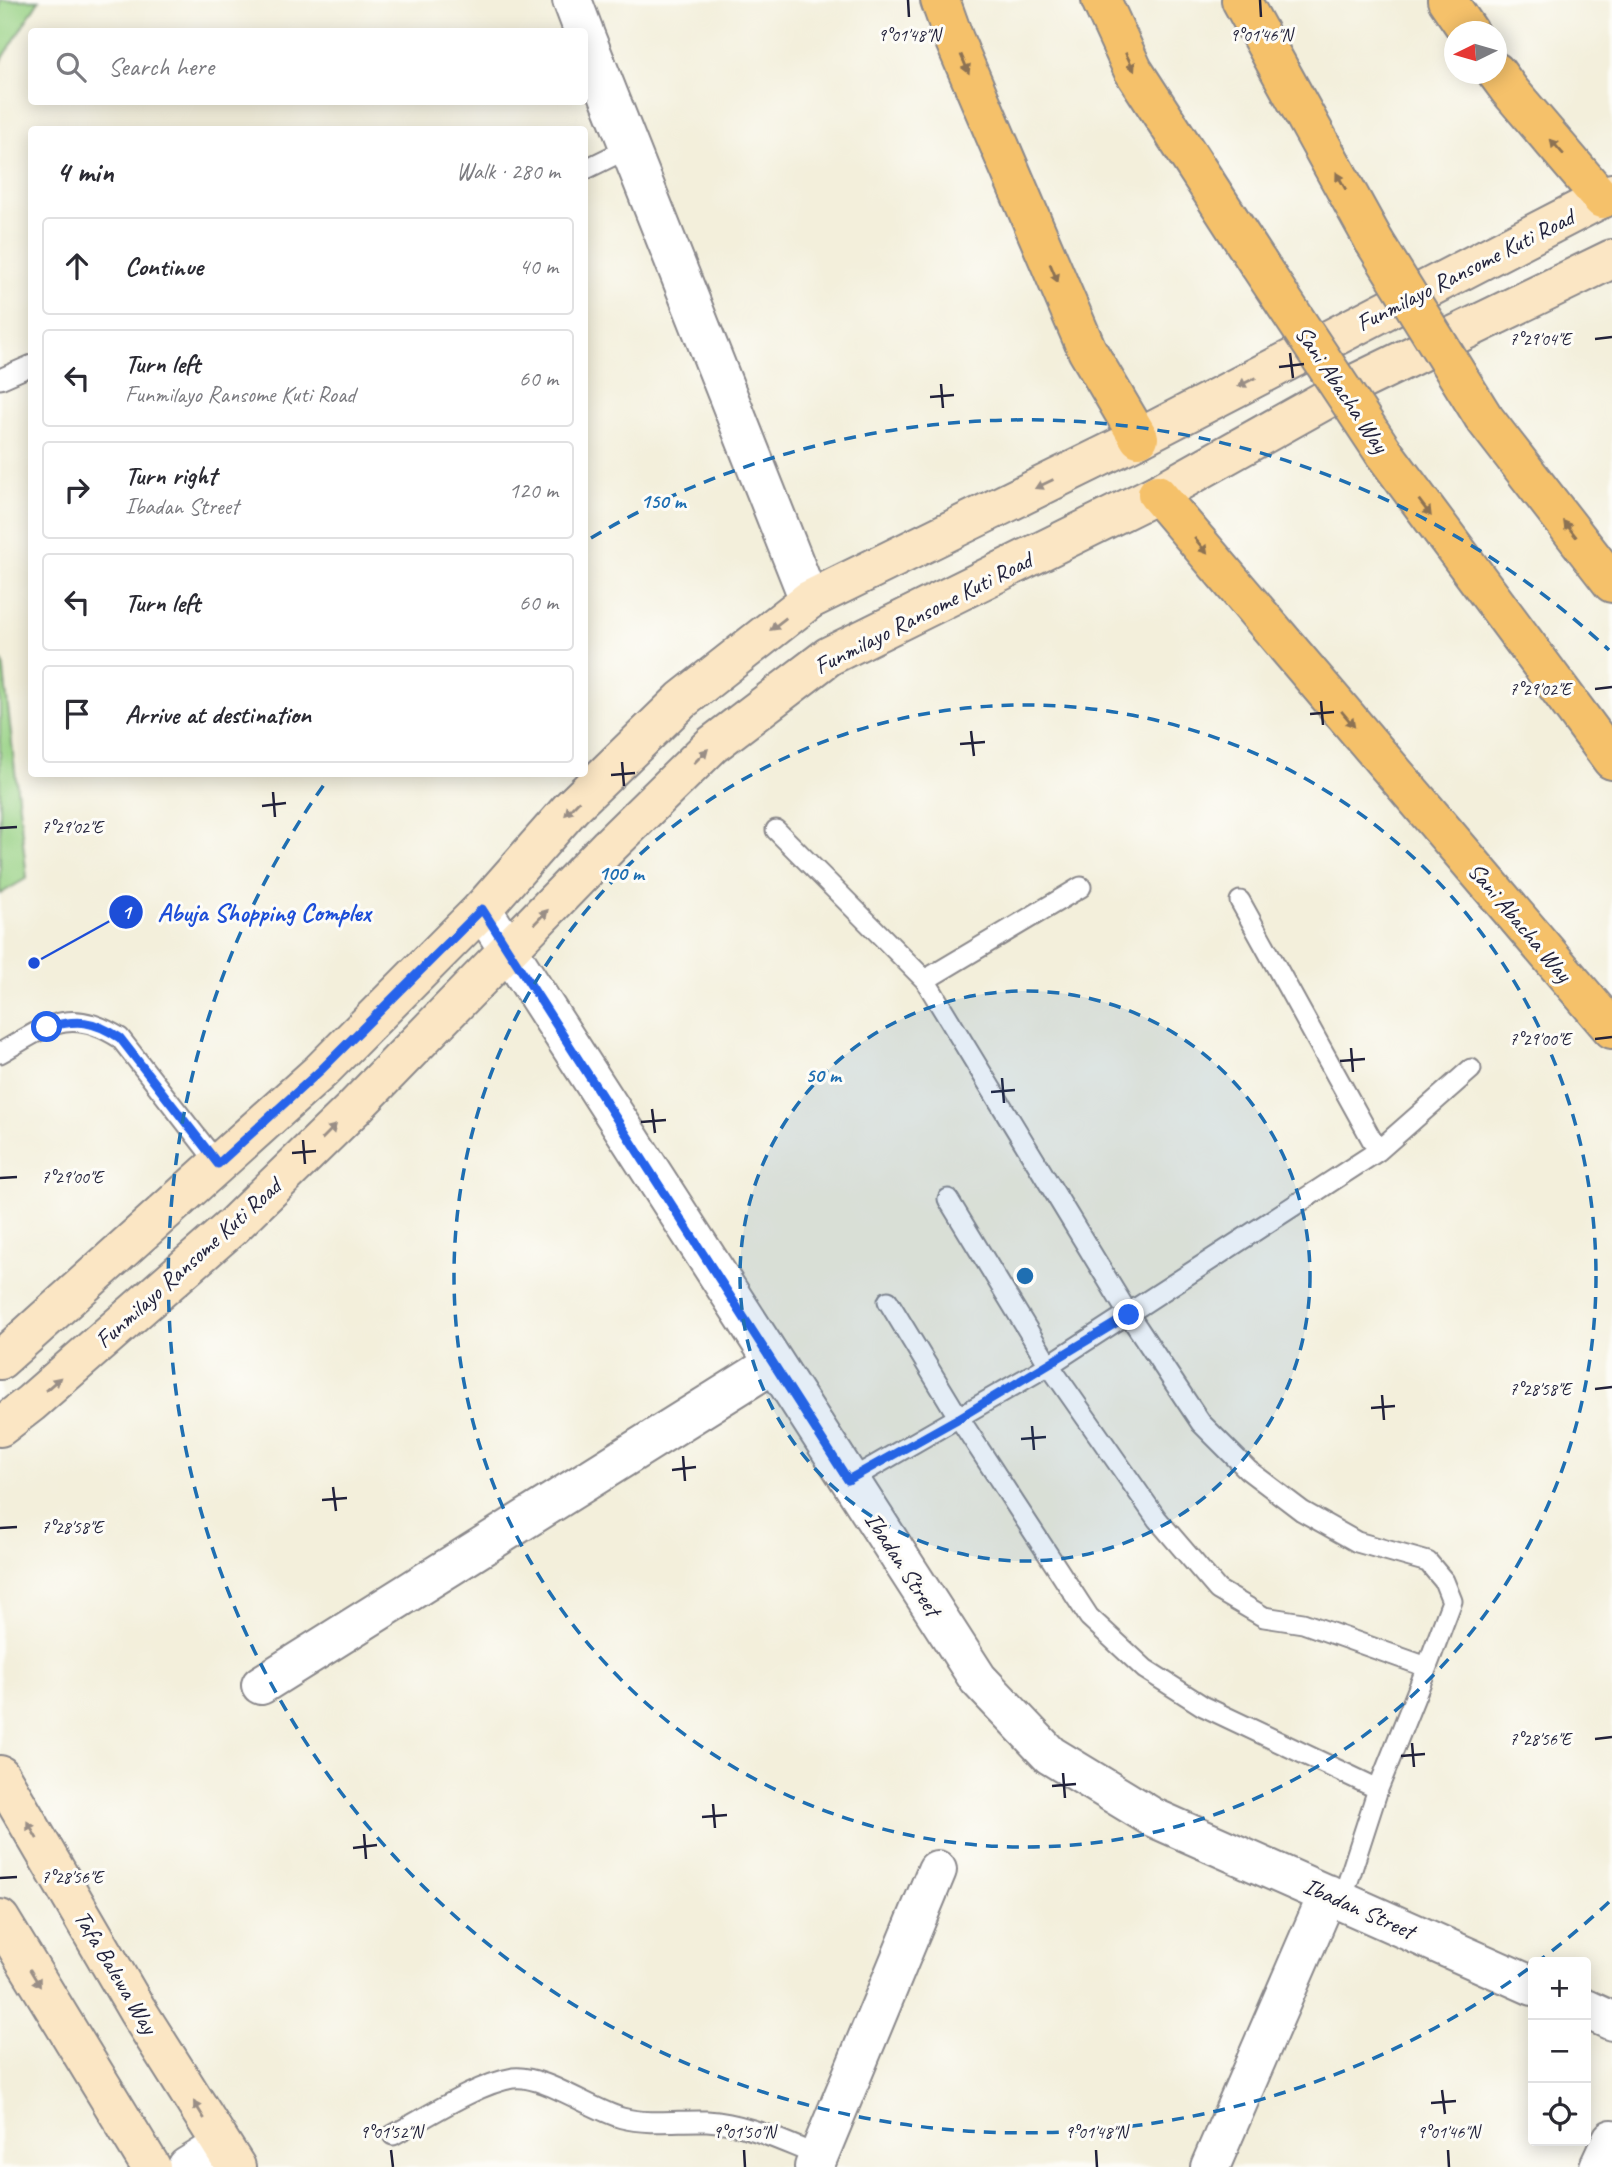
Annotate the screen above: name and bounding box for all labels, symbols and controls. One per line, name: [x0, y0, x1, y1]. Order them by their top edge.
north arrow: [1444, 21, 1507, 84]
text: 9°01'48"N: [878, 24, 944, 46]
text: 9°01'46"N: [1230, 24, 1296, 46]
search box: [28, 28, 588, 105]
icon: search: [52, 48, 90, 86]
text: Search here: [108, 50, 214, 83]
one-way arrow: [1125, 52, 1136, 72]
one-way arrow: [959, 53, 970, 74]
one-way arrow: [1549, 138, 1565, 156]
text: 4 min: [56, 153, 113, 191]
text: Walk · 280 m: [456, 157, 560, 186]
one-way arrow: [1335, 171, 1347, 191]
street label: Funmilayo Ransome Kuti Road: [1351, 200, 1582, 338]
icon: ahead: [58, 247, 96, 285]
text: Continue: [125, 250, 203, 283]
text: 40 m: [519, 252, 558, 281]
one-way arrow: [1048, 263, 1060, 283]
street label: Sani Abacha Way: [1289, 320, 1396, 460]
text: 7°29'04"E: [1509, 328, 1573, 350]
text: Turn left: [125, 347, 200, 380]
icon: left: [58, 359, 96, 397]
text: 60 m: [519, 364, 558, 393]
one-way arrow: [1237, 377, 1257, 388]
text: Funmilayo Ransome Kuti Road: [125, 380, 355, 409]
text: Turn right: [125, 459, 216, 492]
icon: right: [58, 471, 96, 509]
text: 120 m: [509, 476, 558, 505]
one-way arrow: [1034, 479, 1054, 490]
text: 150 m: [640, 488, 688, 514]
text: Ibadan Street: [125, 492, 239, 521]
one-way arrow: [1418, 498, 1432, 517]
one-way arrow: [1563, 521, 1578, 539]
one-way arrow: [1193, 537, 1209, 555]
street label: Funmilayo Ransome Kuti Road: [809, 543, 1040, 681]
icon: left: [58, 583, 96, 621]
text: Turn left: [125, 586, 200, 619]
text: 60 m: [519, 588, 558, 617]
one-way arrow: [769, 616, 787, 631]
text: 7°29'02"E: [1509, 678, 1573, 700]
icon: arrive: [58, 695, 96, 733]
text: Arrive at destination: [125, 698, 311, 731]
one-way arrow: [1340, 711, 1355, 728]
one-way arrow: [692, 748, 709, 764]
one-way arrow: [565, 799, 581, 816]
text: 7°29'02"E: [41, 816, 105, 838]
street label: Sani Abacha Way: [1461, 856, 1580, 989]
text: 100 m: [598, 860, 646, 886]
callout: Abuja Shopping Complex: [109, 888, 385, 935]
text: Abuja Shopping Complex: [157, 896, 373, 929]
text: 1: [121, 899, 133, 925]
one-way arrow: [532, 909, 549, 926]
route start: [31, 1011, 62, 1042]
text: 7°29'00"E: [1509, 1028, 1573, 1050]
text: 50 m: [805, 1062, 843, 1088]
one-way arrow: [321, 1123, 338, 1140]
text: 7°29'00"E: [41, 1166, 105, 1188]
street label: Funmilayo Ransome Kuti Road: [89, 1169, 290, 1355]
centre of rings: [1013, 1264, 1037, 1288]
route end: [1113, 1299, 1144, 1330]
one-way arrow: [44, 1376, 62, 1392]
text: 7°28'58"E: [1509, 1378, 1573, 1400]
street label: Ibadan Street: [858, 1506, 950, 1624]
text: 7°28'58"E: [41, 1516, 105, 1538]
text: 7°28'56"E: [1509, 1728, 1573, 1750]
one-way arrow: [26, 1821, 38, 1840]
text: 7°28'56"E: [41, 1866, 105, 1888]
street label: Ibadan Street: [1299, 1870, 1422, 1947]
street label: Tafa Balewa Way: [67, 1905, 166, 2041]
map controls: [1528, 1957, 1591, 2146]
button: +: [1528, 1957, 1591, 2020]
one-way arrow: [29, 1968, 42, 1987]
button: −: [1528, 2020, 1591, 2083]
button: locate: [1528, 2083, 1591, 2146]
one-way arrow: [192, 2100, 205, 2119]
text: 9°01'52"N: [360, 2121, 426, 2143]
text: 9°01'50"N: [713, 2121, 779, 2143]
text: 9°01'48"N: [1065, 2121, 1131, 2143]
text: 9°01'46"N: [1417, 2121, 1483, 2143]

